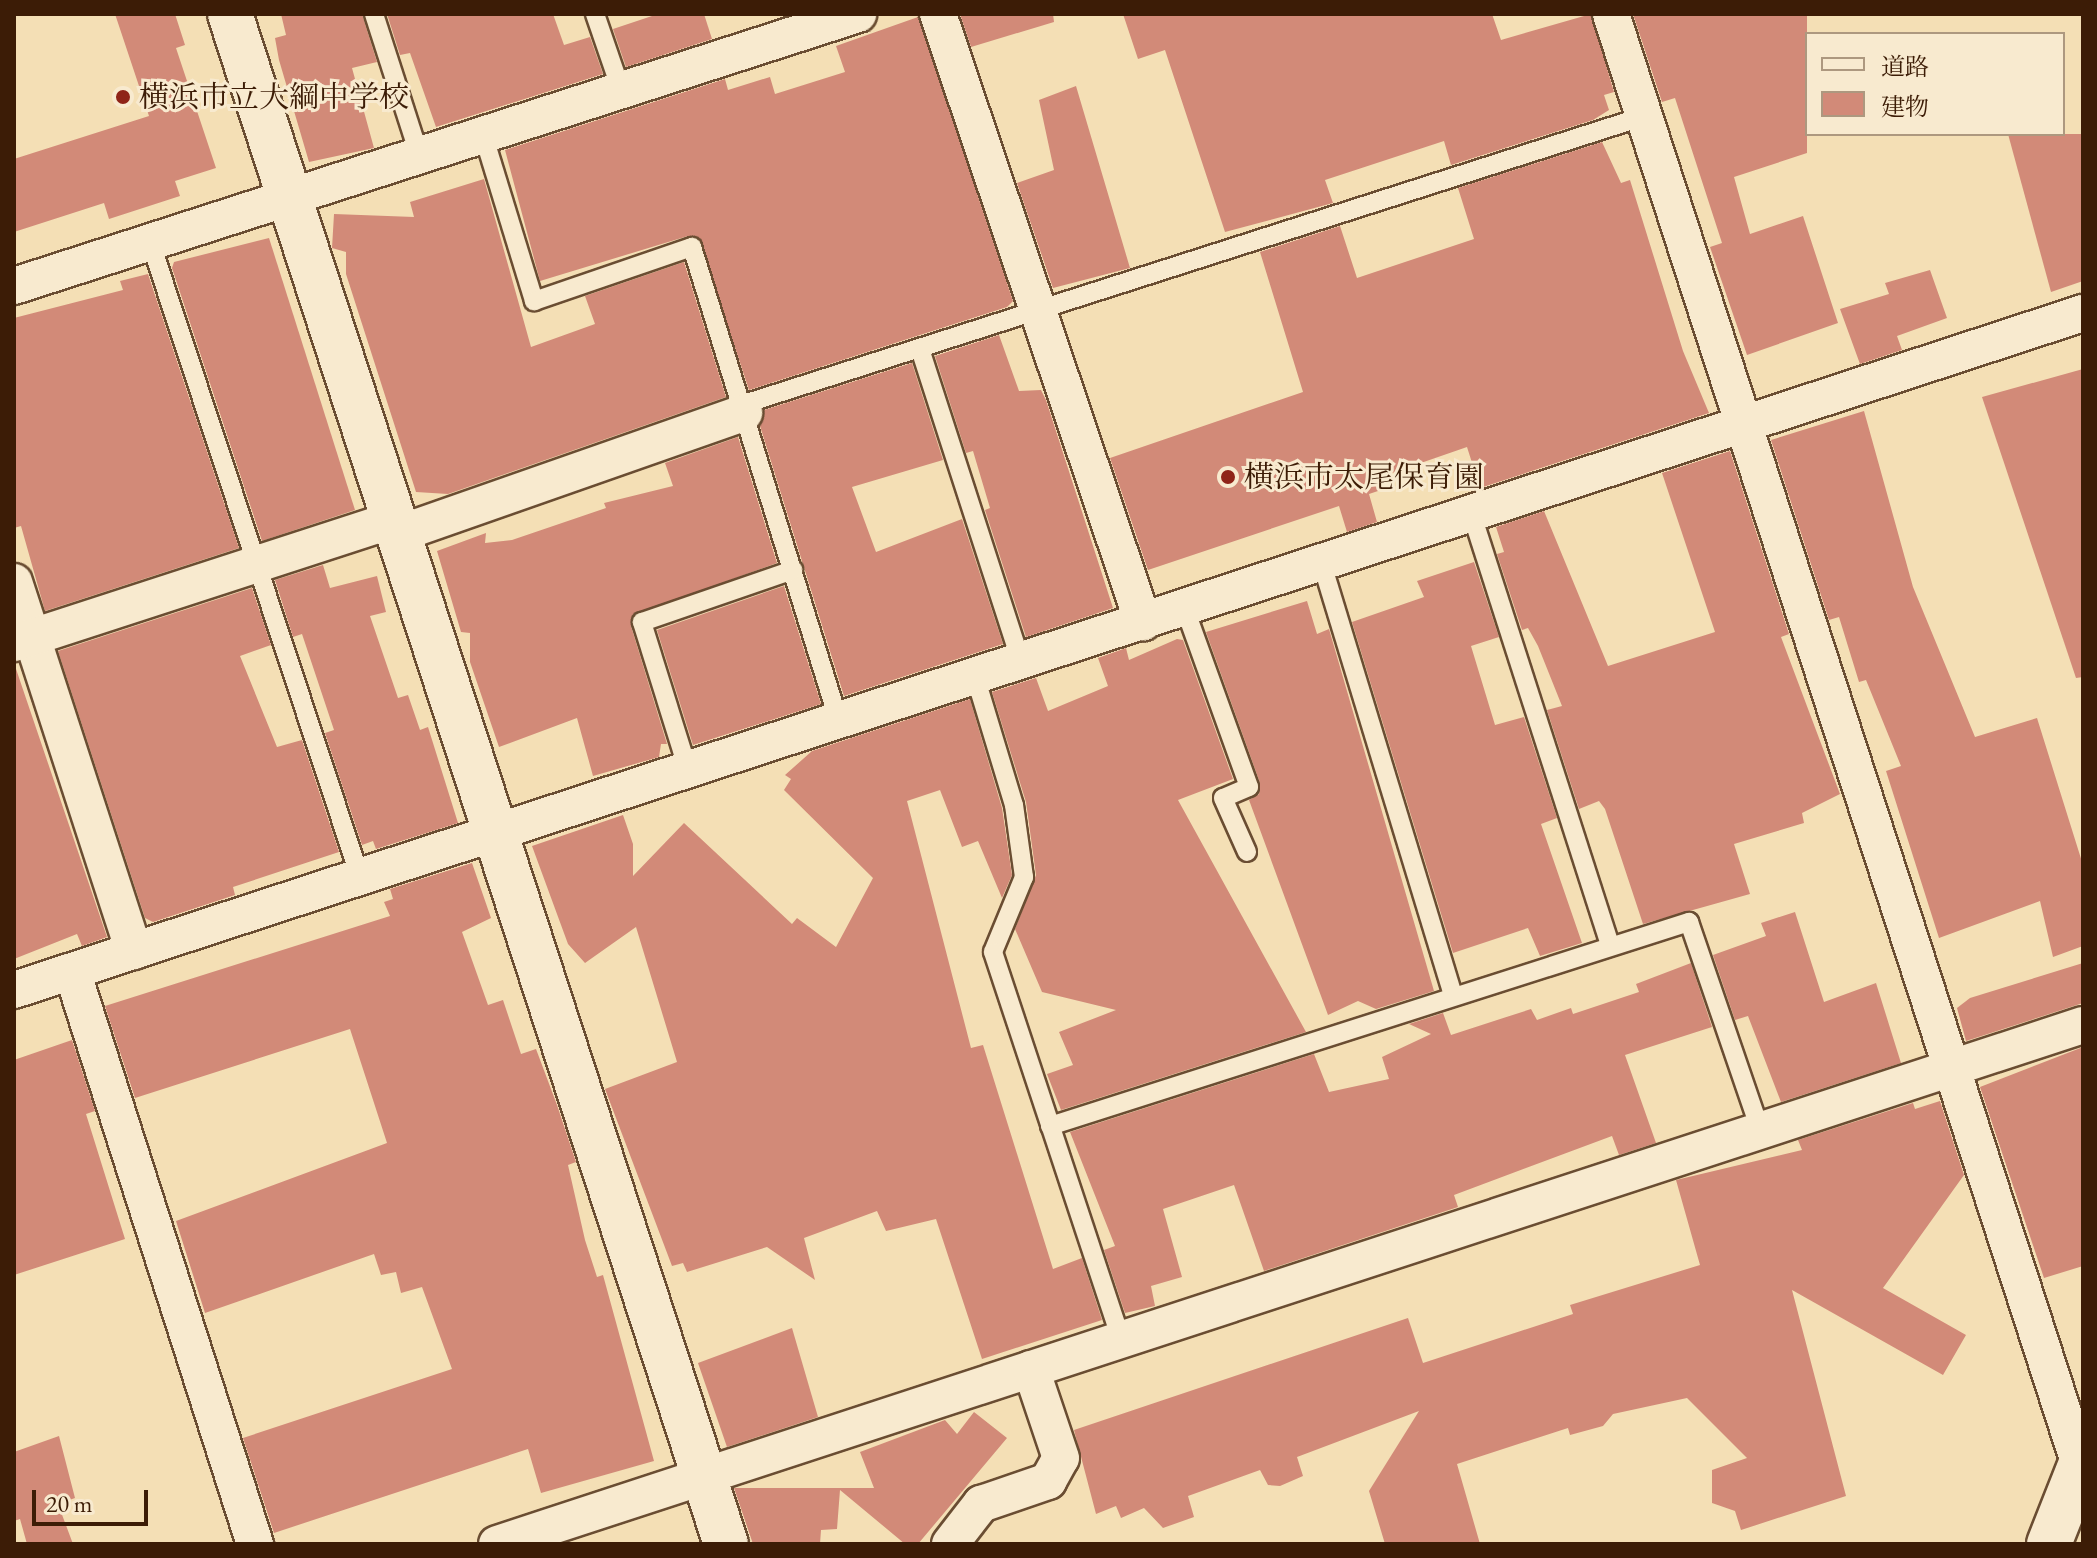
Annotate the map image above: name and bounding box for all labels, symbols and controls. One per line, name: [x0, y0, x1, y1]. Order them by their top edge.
legend: [1805, 32, 2065, 136]
text: 道路: [1881, 51, 1929, 82]
place label: 横浜市立大綱中学校: [139, 79, 409, 115]
marker: 横浜市立大綱中学校: [114, 88, 132, 106]
text: 建物: [1881, 91, 1929, 122]
place label: 横浜市太尾保育園: [1244, 459, 1484, 495]
marker: 横浜市太尾保育園: [1219, 468, 1237, 486]
scale bar: [36, 1474, 152, 1524]
text: 20 m: [46, 1488, 93, 1519]

